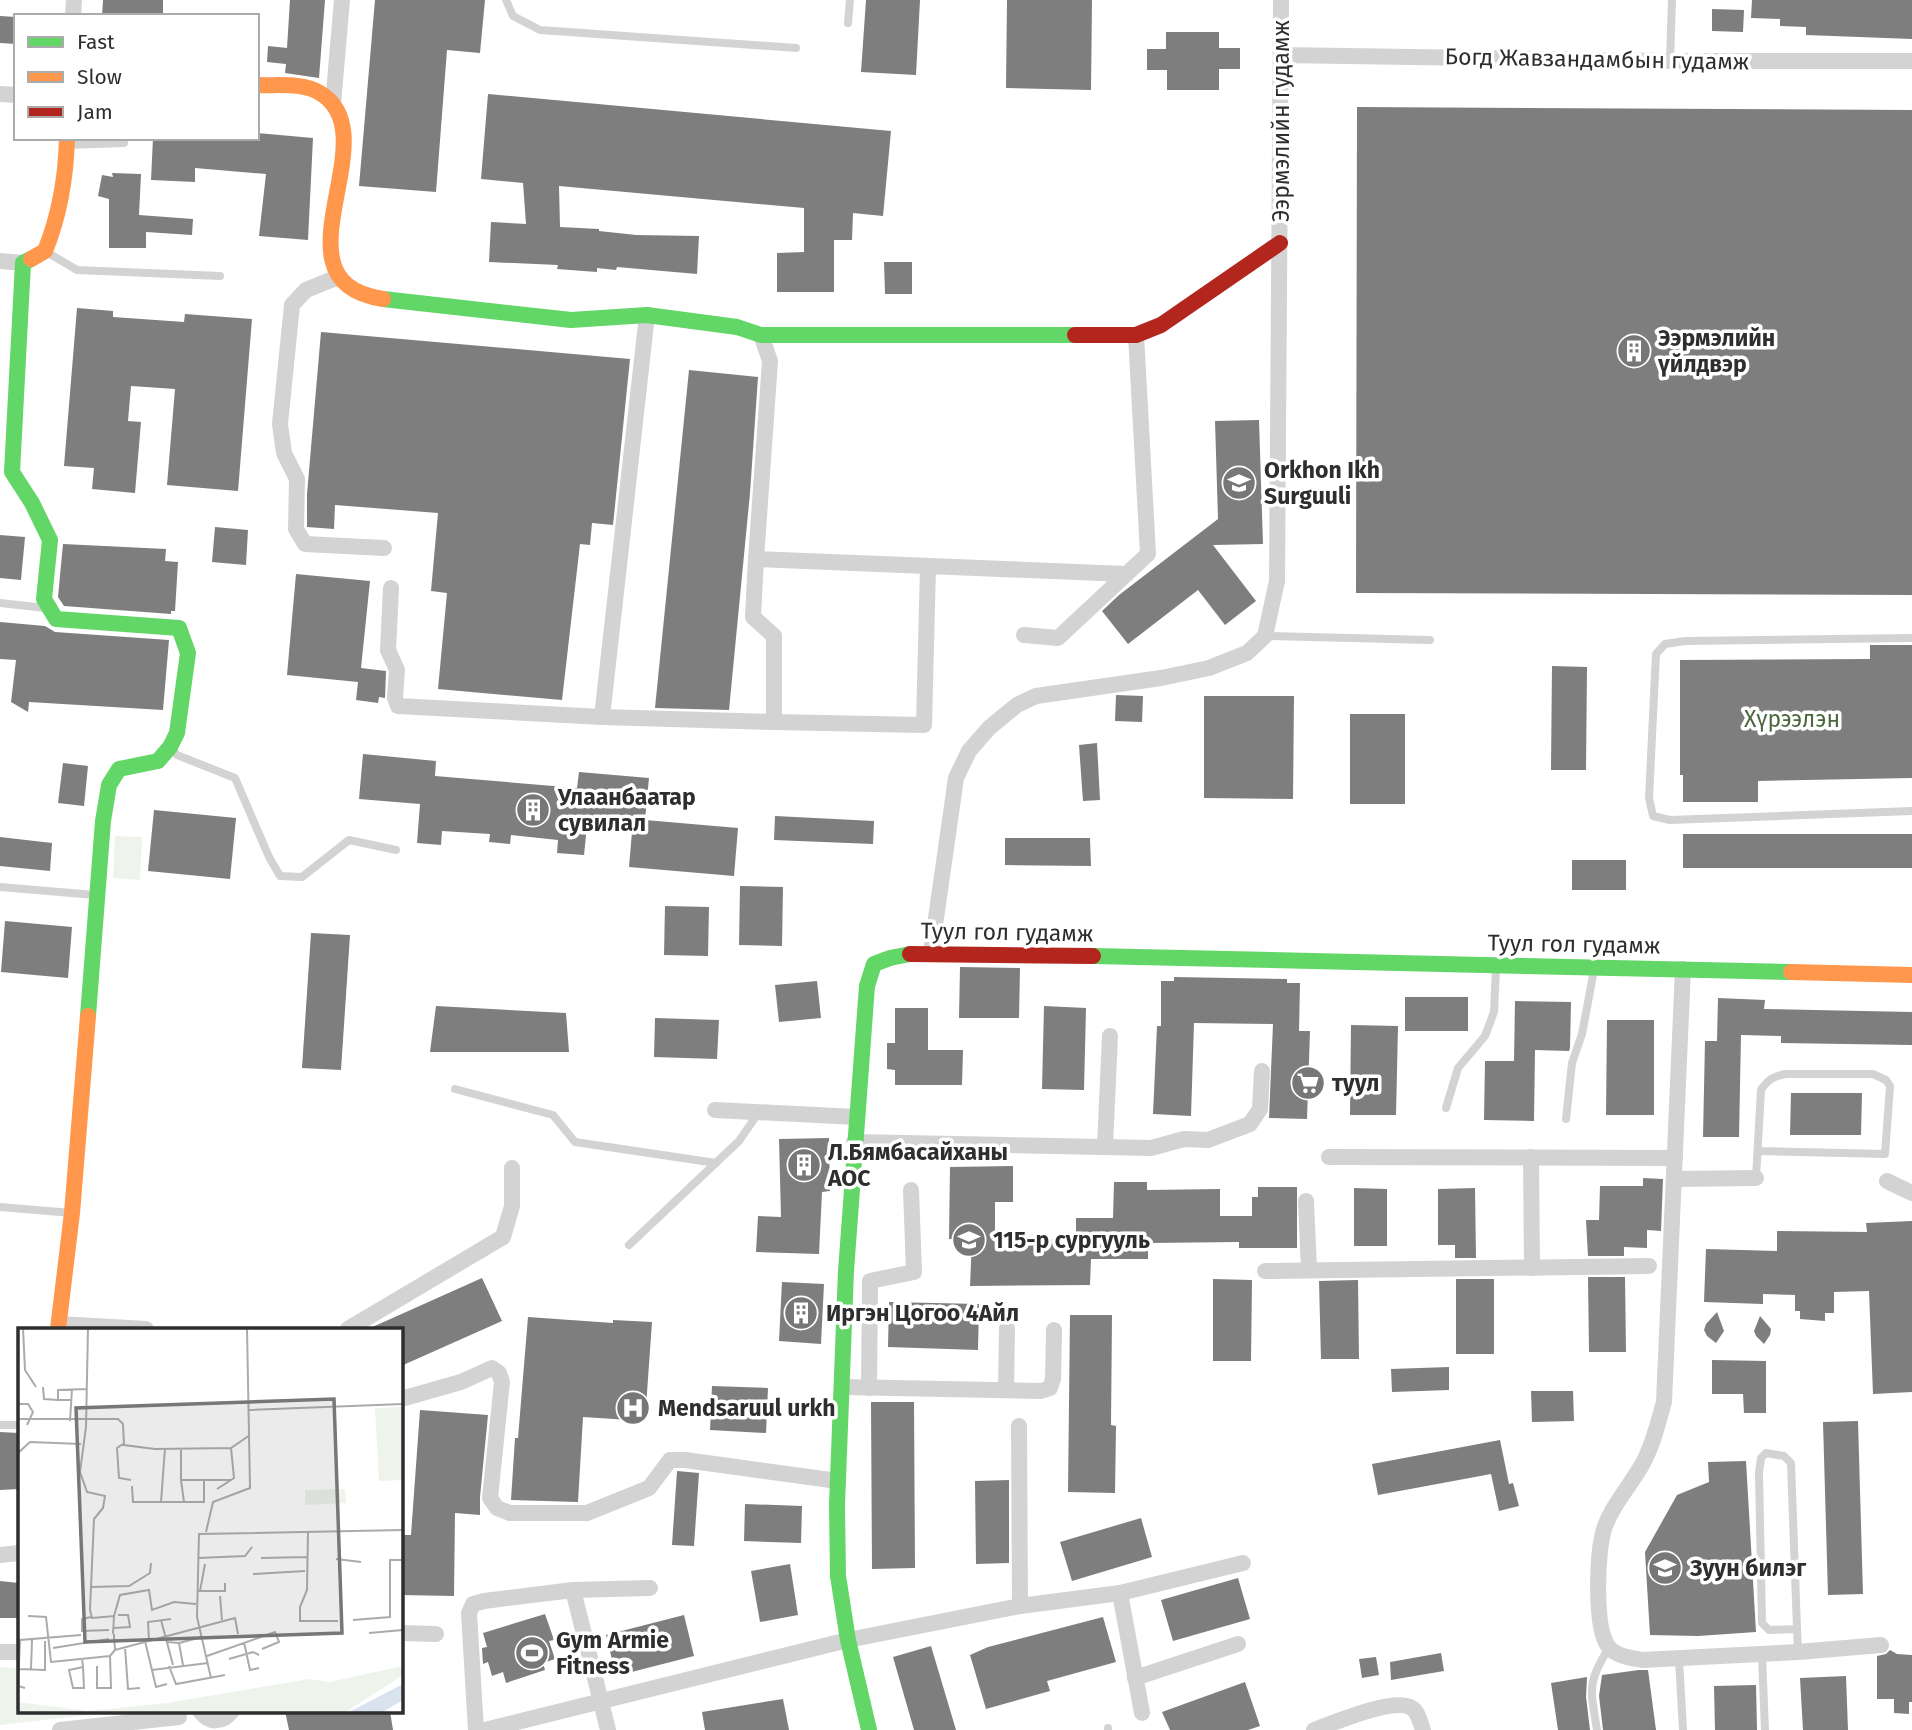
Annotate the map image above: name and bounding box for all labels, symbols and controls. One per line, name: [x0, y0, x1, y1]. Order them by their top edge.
legend: [14, 14, 259, 140]
street label: Ээрмэлийн гудамж: [1267, 19, 1295, 222]
text: Fast: [77, 29, 115, 55]
street label: Богд Жавзандамбын гудамж: [1444, 42, 1750, 76]
text: Slow: [77, 64, 122, 90]
text: Jam: [77, 99, 113, 125]
place label: Ээрмэлийн үйлдвэр: [1657, 324, 1775, 378]
building icon: Ээрмэлийн үйлдвэр: [1615, 332, 1653, 370]
place label: Orkhon Ikh Surguuli: [1264, 456, 1380, 510]
school or university icon: Orkhon Ikh Surguuli: [1220, 464, 1258, 502]
park label: Хүрээлэн: [1744, 705, 1840, 733]
place label: Улаанбаатар сувилал: [557, 783, 696, 837]
building icon: Улаанбаатар сувилал: [514, 791, 552, 829]
street label: Туул гол гудамж: [920, 916, 1094, 948]
street label: Туул гол гудамж: [1487, 928, 1661, 960]
supermarket icon: туул: [1289, 1064, 1327, 1102]
place label: туул: [1332, 1069, 1379, 1097]
place label: Л.Бямбасайханы АОС: [827, 1138, 1008, 1192]
building icon: Л.Бямбасайханы АОС: [785, 1146, 823, 1184]
school or university icon: 115-р сургууль: [950, 1221, 988, 1259]
place label: 115-р сургууль: [993, 1226, 1150, 1254]
building icon: Иргэн Цогоо 4Айл: [782, 1294, 820, 1332]
place label: Иргэн Цогоо 4Айл: [826, 1299, 1019, 1327]
inset map: [18, 1328, 402, 1712]
hospital icon: Mendsaruul urkh: [614, 1389, 652, 1427]
place label: Mendsaruul urkh: [658, 1394, 836, 1422]
school or university icon: Зуун билэг: [1646, 1549, 1684, 1587]
place label: Зуун билэг: [1689, 1554, 1807, 1582]
place label: Gym Armie Fitness: [556, 1626, 669, 1680]
sports icon: Gym Armie Fitness: [513, 1634, 551, 1672]

